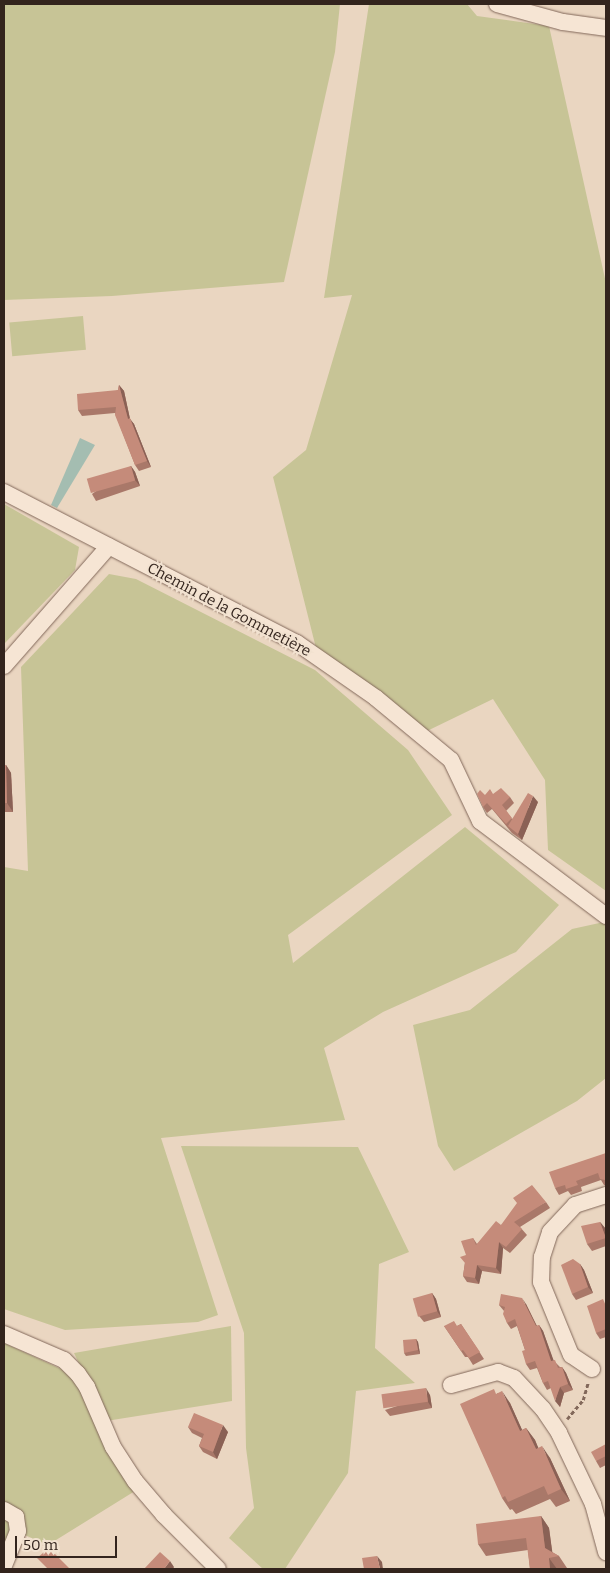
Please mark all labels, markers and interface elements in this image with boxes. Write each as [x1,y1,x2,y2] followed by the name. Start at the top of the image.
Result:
[144,559,314,661] street label: Chemin de la Gommetière
[18,1526,120,1558] scale bar
[23,1536,58,1554] text: 50 m

